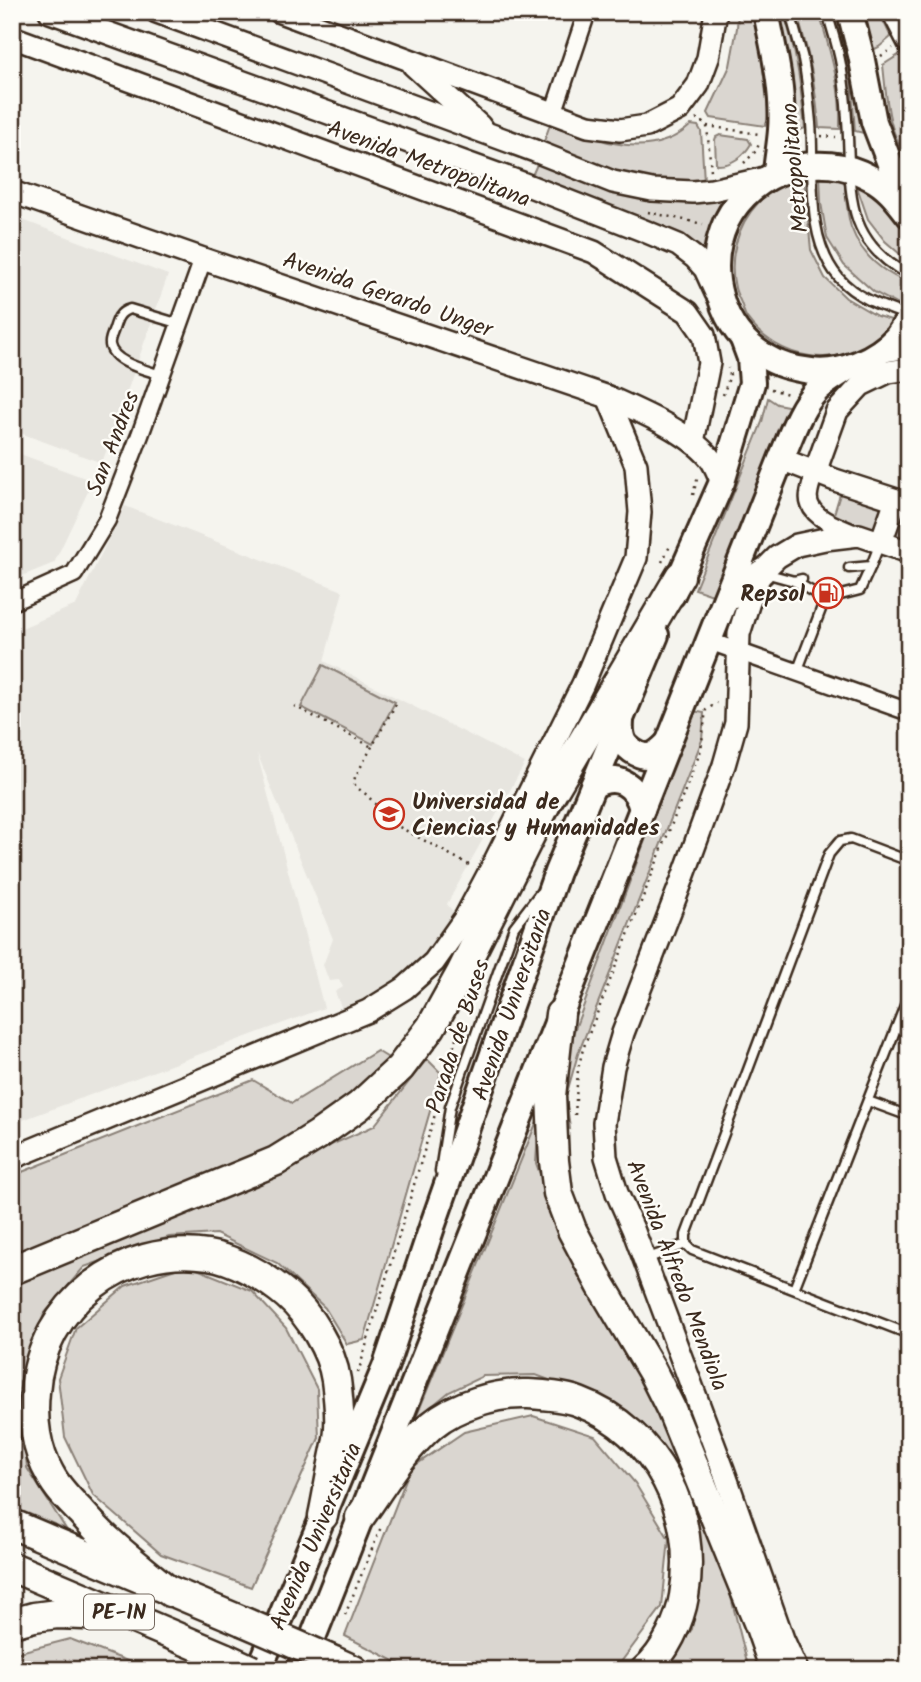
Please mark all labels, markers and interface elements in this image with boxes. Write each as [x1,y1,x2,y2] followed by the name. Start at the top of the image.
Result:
[772,101,820,234] street label: Metropolitano
[322,111,535,218] street label: Avenida Metropolitana
[278,243,498,349] street label: Avenida Gerardo Unger
[77,386,150,501] street label: San Andres
[811,576,845,610] fuel station icon: Repsol
[740,577,806,613] place label: Repsol
[412,785,660,847] place label: Universidad de Ciencias y Humanidades
[372,797,406,831] school or university icon: Universidad de Ciencias y Humanidades
[463,904,563,1106] street label: Avenida Universitaria
[417,955,501,1118] street label: Parada de Buses
[615,1155,737,1397] street label: Avenida Alfredo Mendiola
[261,1437,373,1636] street label: Avenida Universitaria
[84,1594,154,1630] road number: PE-1N

